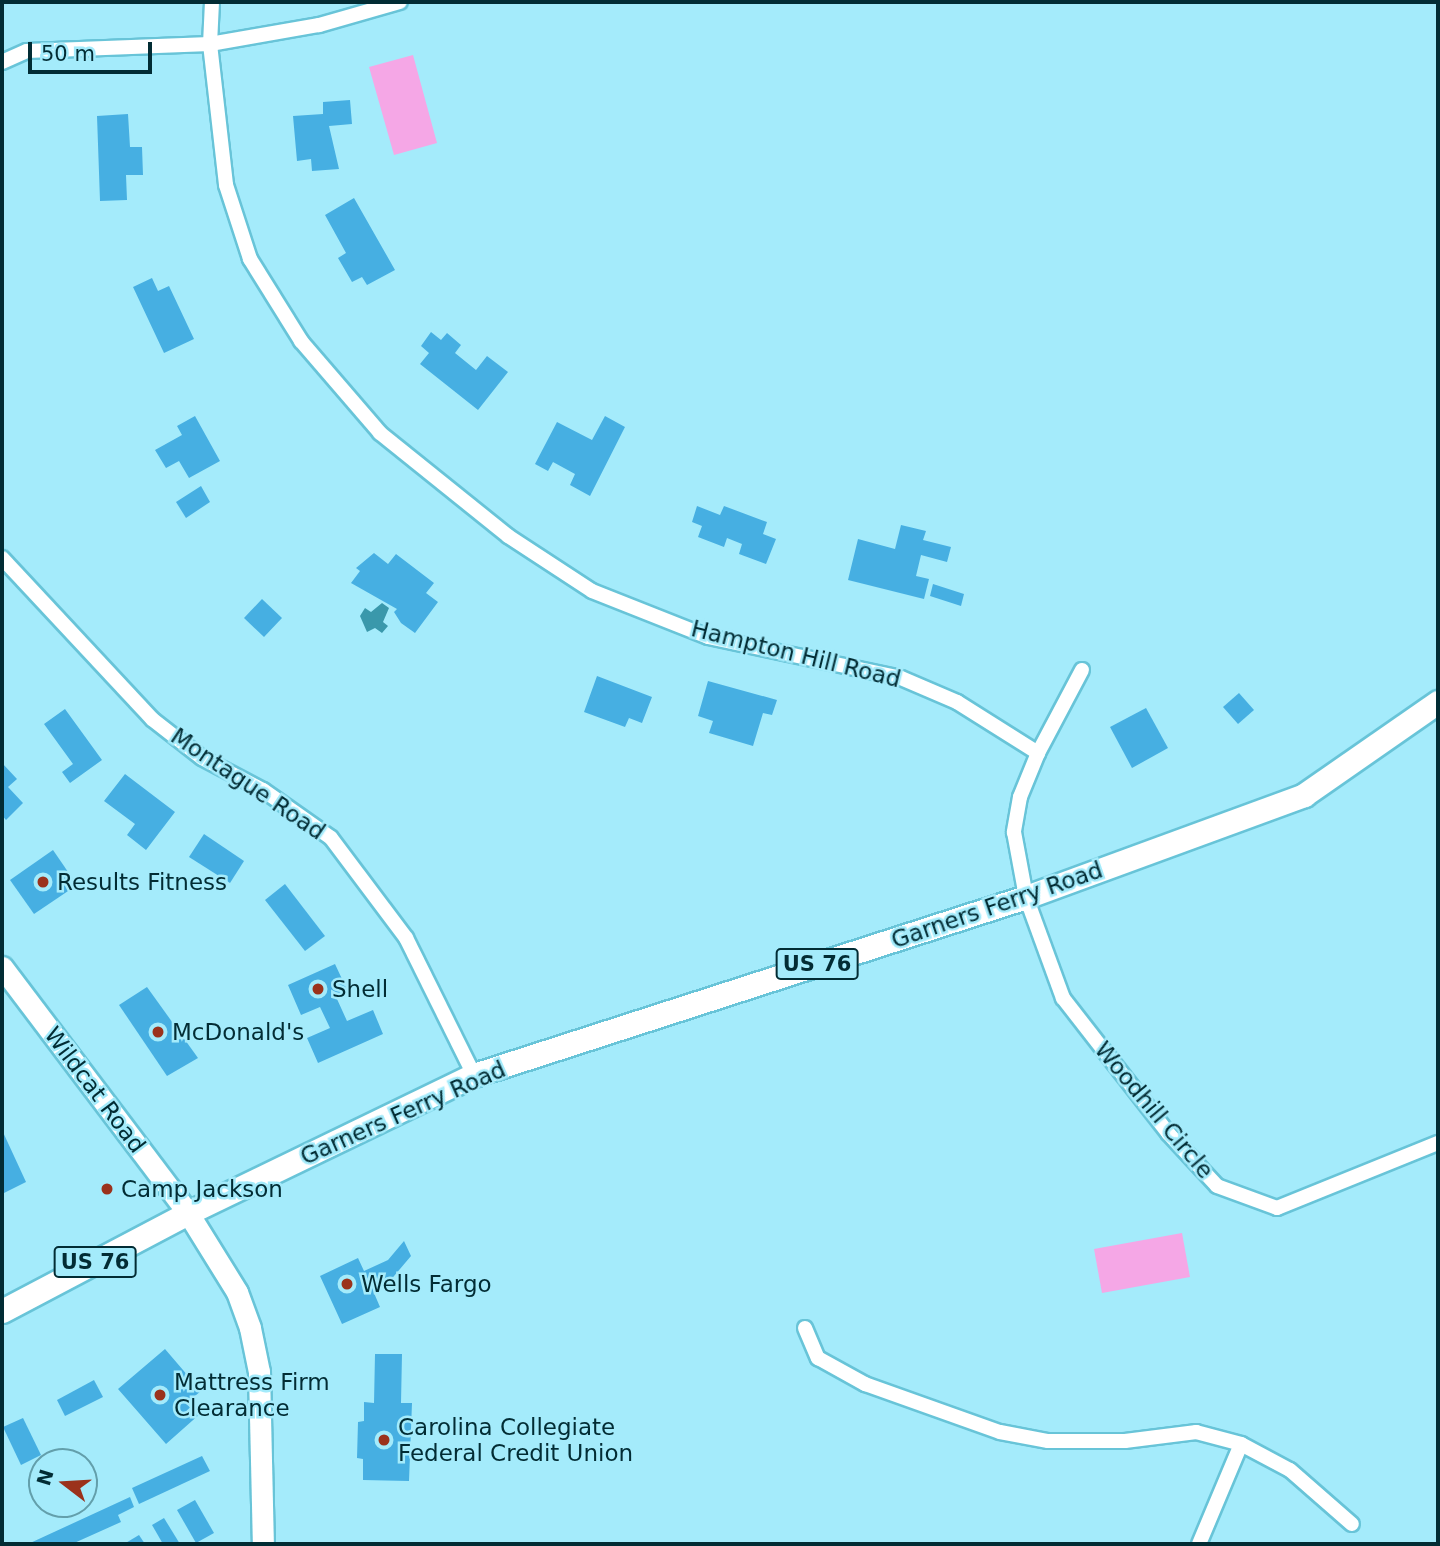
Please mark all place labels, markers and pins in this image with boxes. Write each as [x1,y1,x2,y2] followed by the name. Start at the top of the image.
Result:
[57,868,227,896] place label: Results Fitness
[35,874,51,890] marker: Results Fitness
[332,975,388,1003] place label: Shell
[310,981,326,997] marker: Shell
[172,1018,304,1046] place label: McDonald's
[150,1024,166,1040] marker: McDonald's
[121,1175,283,1203] place label: Camp Jackson
[99,1181,115,1197] marker: Camp Jackson
[361,1270,492,1298] place label: Wells Fargo
[339,1276,355,1292] marker: Wells Fargo
[174,1368,330,1422] place label: Mattress Firm Clearance
[152,1387,168,1403] marker: Mattress Firm Clearance
[398,1413,633,1467] place label: Carolina Collegiate Federal Credit Union
[376,1432,392,1448] marker: Carolina Collegiate Federal Credit Union

